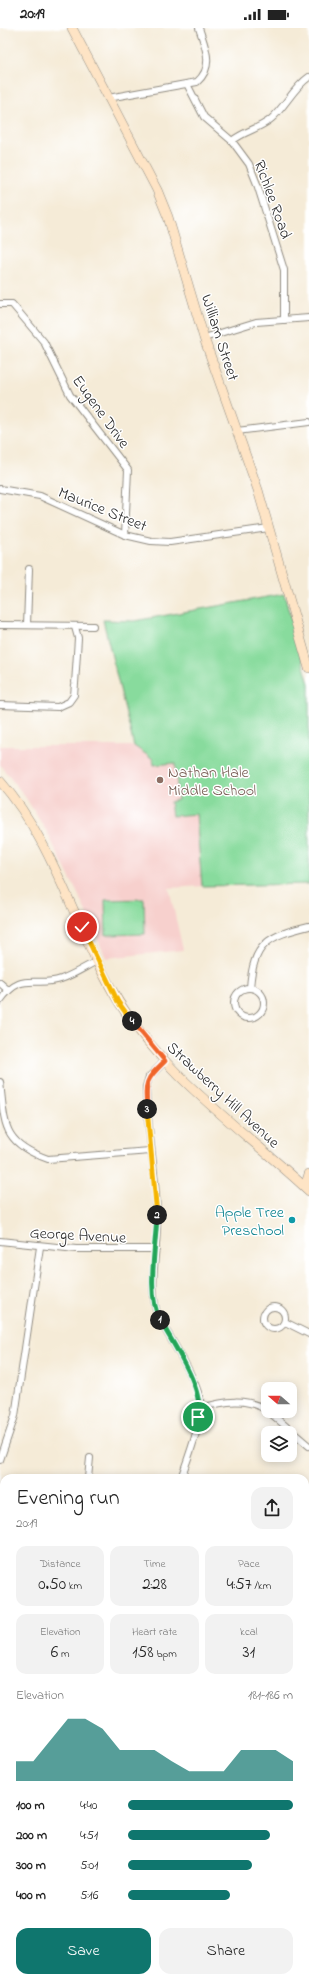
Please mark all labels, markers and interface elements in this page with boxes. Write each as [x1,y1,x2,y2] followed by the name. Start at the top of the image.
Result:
[20,3,45,25] text: 20:19
[247,157,297,242] street label: Richlee Road
[194,291,245,385] street label: William Street
[66,370,136,455] street label: Eugene Drive
[54,481,151,539] street label: Maurice Street
[168,761,257,803] place label: Nathan Hale Middle School
[155,775,165,785] marker: Nathan Hale Middle School
[65,910,99,944] pin
[71,916,93,938] icon: check
[122,1011,142,1031] pin: 4
[130,1013,134,1029] text: 4
[161,1036,285,1155] street label: Strawberry Hill Avenue
[137,1099,157,1119] pin: 3
[145,1101,149,1117] text: 3
[215,1201,285,1243] place label: Apple Tree Preschool
[147,1205,167,1225] pin: 2
[154,1207,160,1223] text: 2
[287,1215,297,1225] marker: Apple Tree Preschool
[29,1221,128,1251] street label: George Avenue
[150,1310,170,1330] pin: 1
[158,1312,162,1328] text: 1
[261,1382,297,1418] north arrow
[261,1382,297,1462] map controls
[181,1400,215,1434] pin
[187,1406,209,1428] icon: arrive
[261,1426,297,1462] button: layers
[16,1483,120,1515] text: Evening run
[251,1487,293,1529] button: share
[16,1514,37,1533] text: 20:19
[40,1556,80,1572] text: Distance
[144,1556,165,1572] text: Time
[238,1556,260,1572] text: Pace
[38,1572,66,1597] text: 0.50
[142,1572,167,1597] text: 2:28
[226,1572,252,1597] text: 4:57
[66,1578,82,1594] text: km
[252,1578,271,1594] text: /km
[40,1624,80,1640] text: Elevation
[132,1624,177,1640] text: Heart rate
[240,1624,258,1640] text: kcal
[51,1640,58,1665] text: 6
[132,1640,154,1665] text: 158
[243,1640,255,1665] text: 31
[58,1646,70,1662] text: m
[154,1646,177,1662] text: bpm
[16,1686,64,1705] text: Elevation
[248,1686,293,1705] text: 181–186 m
[16,1796,45,1815] text: 100 m
[80,1796,97,1815] text: 4:40
[16,1826,47,1845] text: 200 m
[80,1826,98,1845] text: 4:51
[16,1856,46,1875] text: 300 m
[80,1856,98,1875] text: 5:01
[16,1886,46,1905] text: 400 m
[80,1886,98,1905] text: 5:16
[16,1928,151,1974] button: Save
[159,1928,293,1974] button: Share

